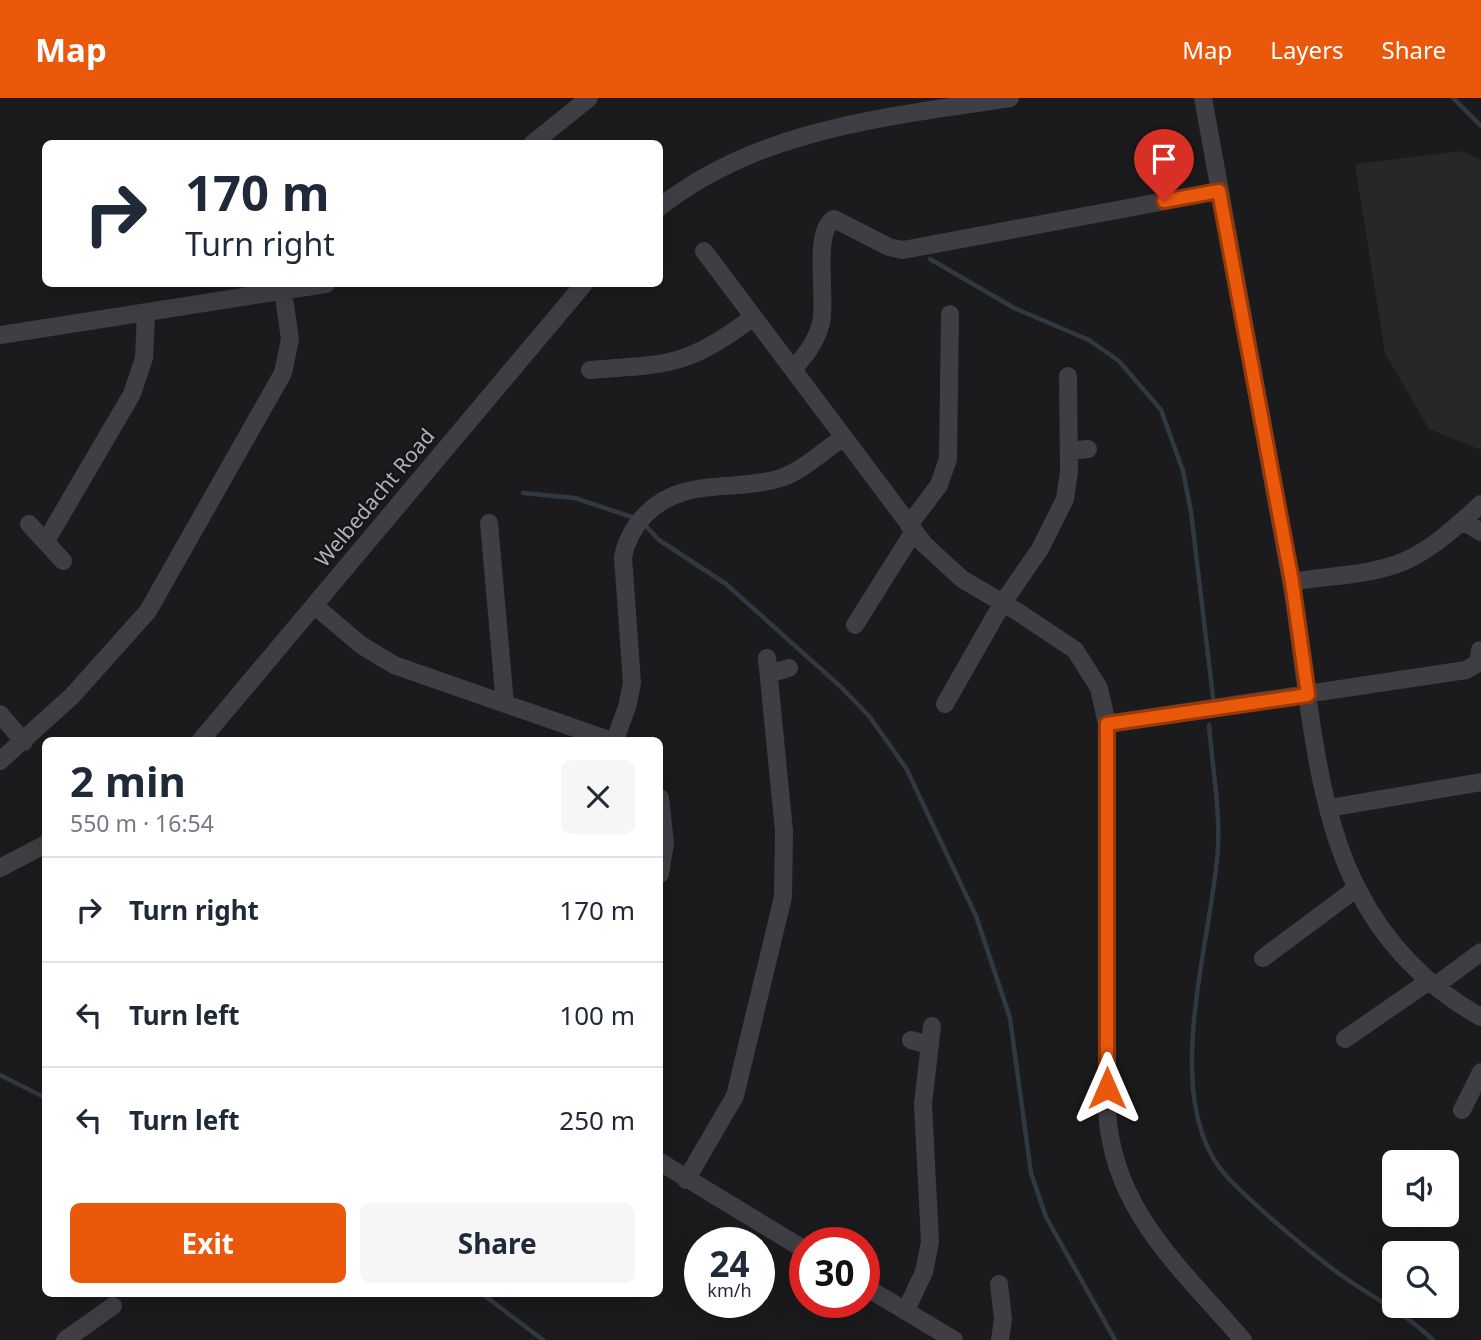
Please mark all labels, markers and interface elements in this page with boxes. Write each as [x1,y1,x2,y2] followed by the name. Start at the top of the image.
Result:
[35,27,107,72] text: Map
[1182,33,1232,66] text: Map
[1270,33,1344,66] text: Layers
[1382,33,1446,66] text: Share
[1134,129,1194,201] pin
[1145,140,1183,178] icon: arrive
[185,159,330,225] text: 170 m
[70,168,161,259] icon: right
[185,222,335,265] text: Turn right
[308,422,440,572] street label: Welbedacht Road
[70,752,186,809] text: 2 min
[561,760,635,834] button: close
[70,807,214,839] text: 550 m · 16:54
[70,891,108,929] icon: right
[129,892,259,928] text: Turn right
[559,892,635,928] text: 170 m
[70,996,108,1034] icon: left
[129,997,240,1033] text: Turn left
[559,997,635,1033] text: 100 m
[1070,1051,1144,1125] position arrow
[70,1101,108,1139] icon: left
[129,1102,240,1138] text: Turn left
[559,1102,635,1138] text: 250 m
[1382,1150,1459,1318] map controls
[1382,1150,1459,1227] button: sound
[70,1203,346,1283] button: Exit
[360,1203,635,1283] button: Share
[789,1227,880,1318] speed limit sign: 30
[709,1240,750,1287] text: 24
[1382,1241,1459,1318] button: search
[707,1278,752,1302] text: km/h

